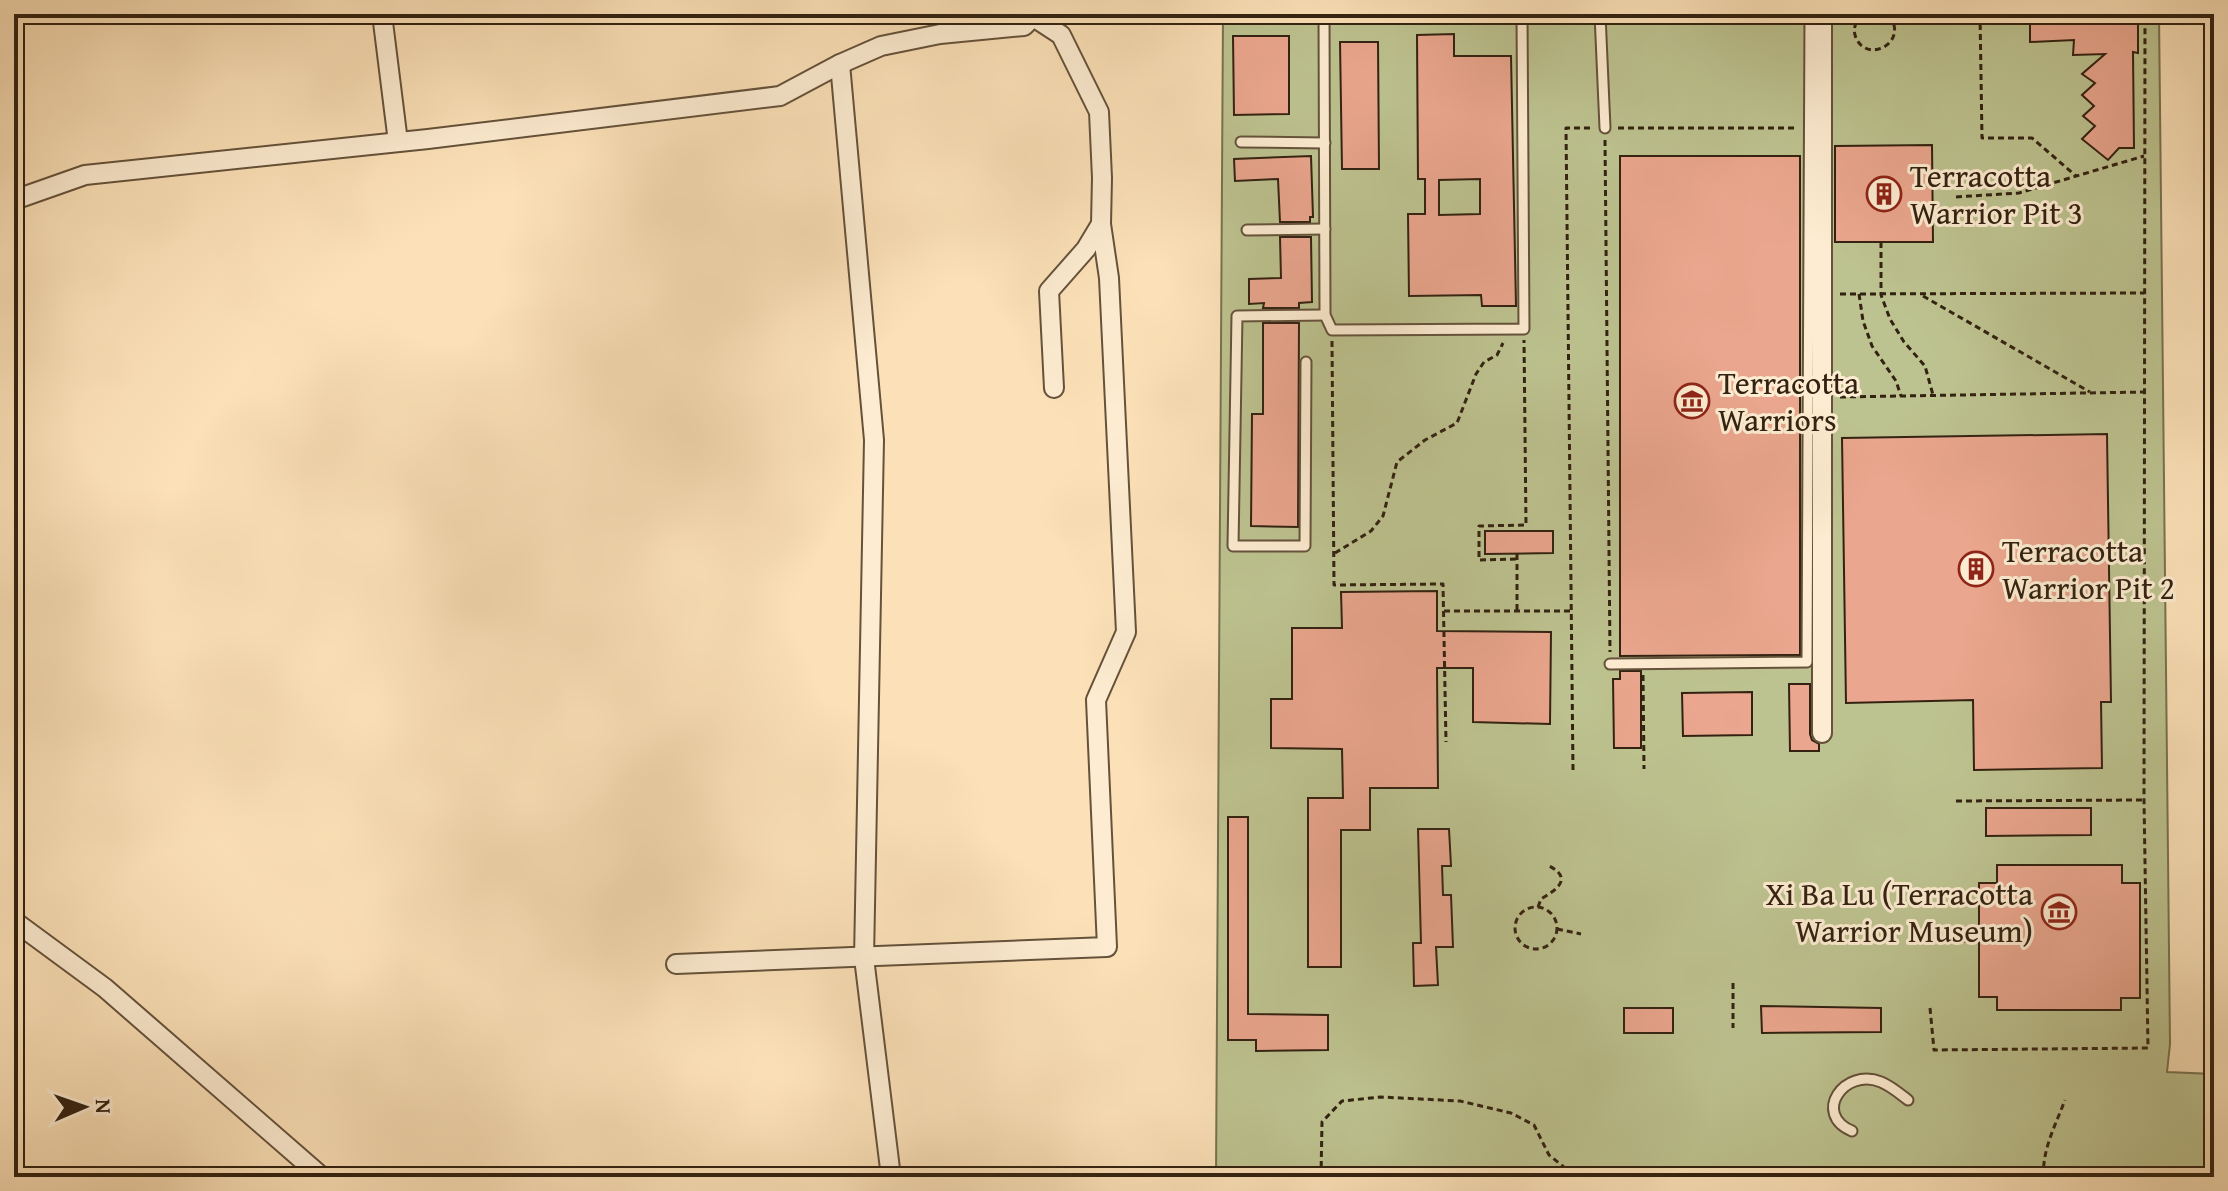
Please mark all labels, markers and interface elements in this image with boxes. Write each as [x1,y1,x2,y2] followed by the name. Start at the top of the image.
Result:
[1910,152,2083,236] place label: Terracotta Warrior Pit 3
[1865,175,1903,213] building icon: Terracotta Warrior Pit 3
[1718,359,1859,443] place label: Terracotta Warriors
[1673,382,1711,420] museum icon: Terracotta Warriors
[2002,527,2175,611] place label: Terracotta Warrior Pit 2
[1957,550,1995,588] building icon: Terracotta Warrior Pit 2
[1765,870,2033,954] place label: Xi Ba Lu (Terracotta Warrior Museum)
[2040,893,2078,931] museum icon: Xi Ba Lu (Terracotta Warrior Museum)
[44,1067,124,1147] north arrow
[88,1098,120,1114] text: N

